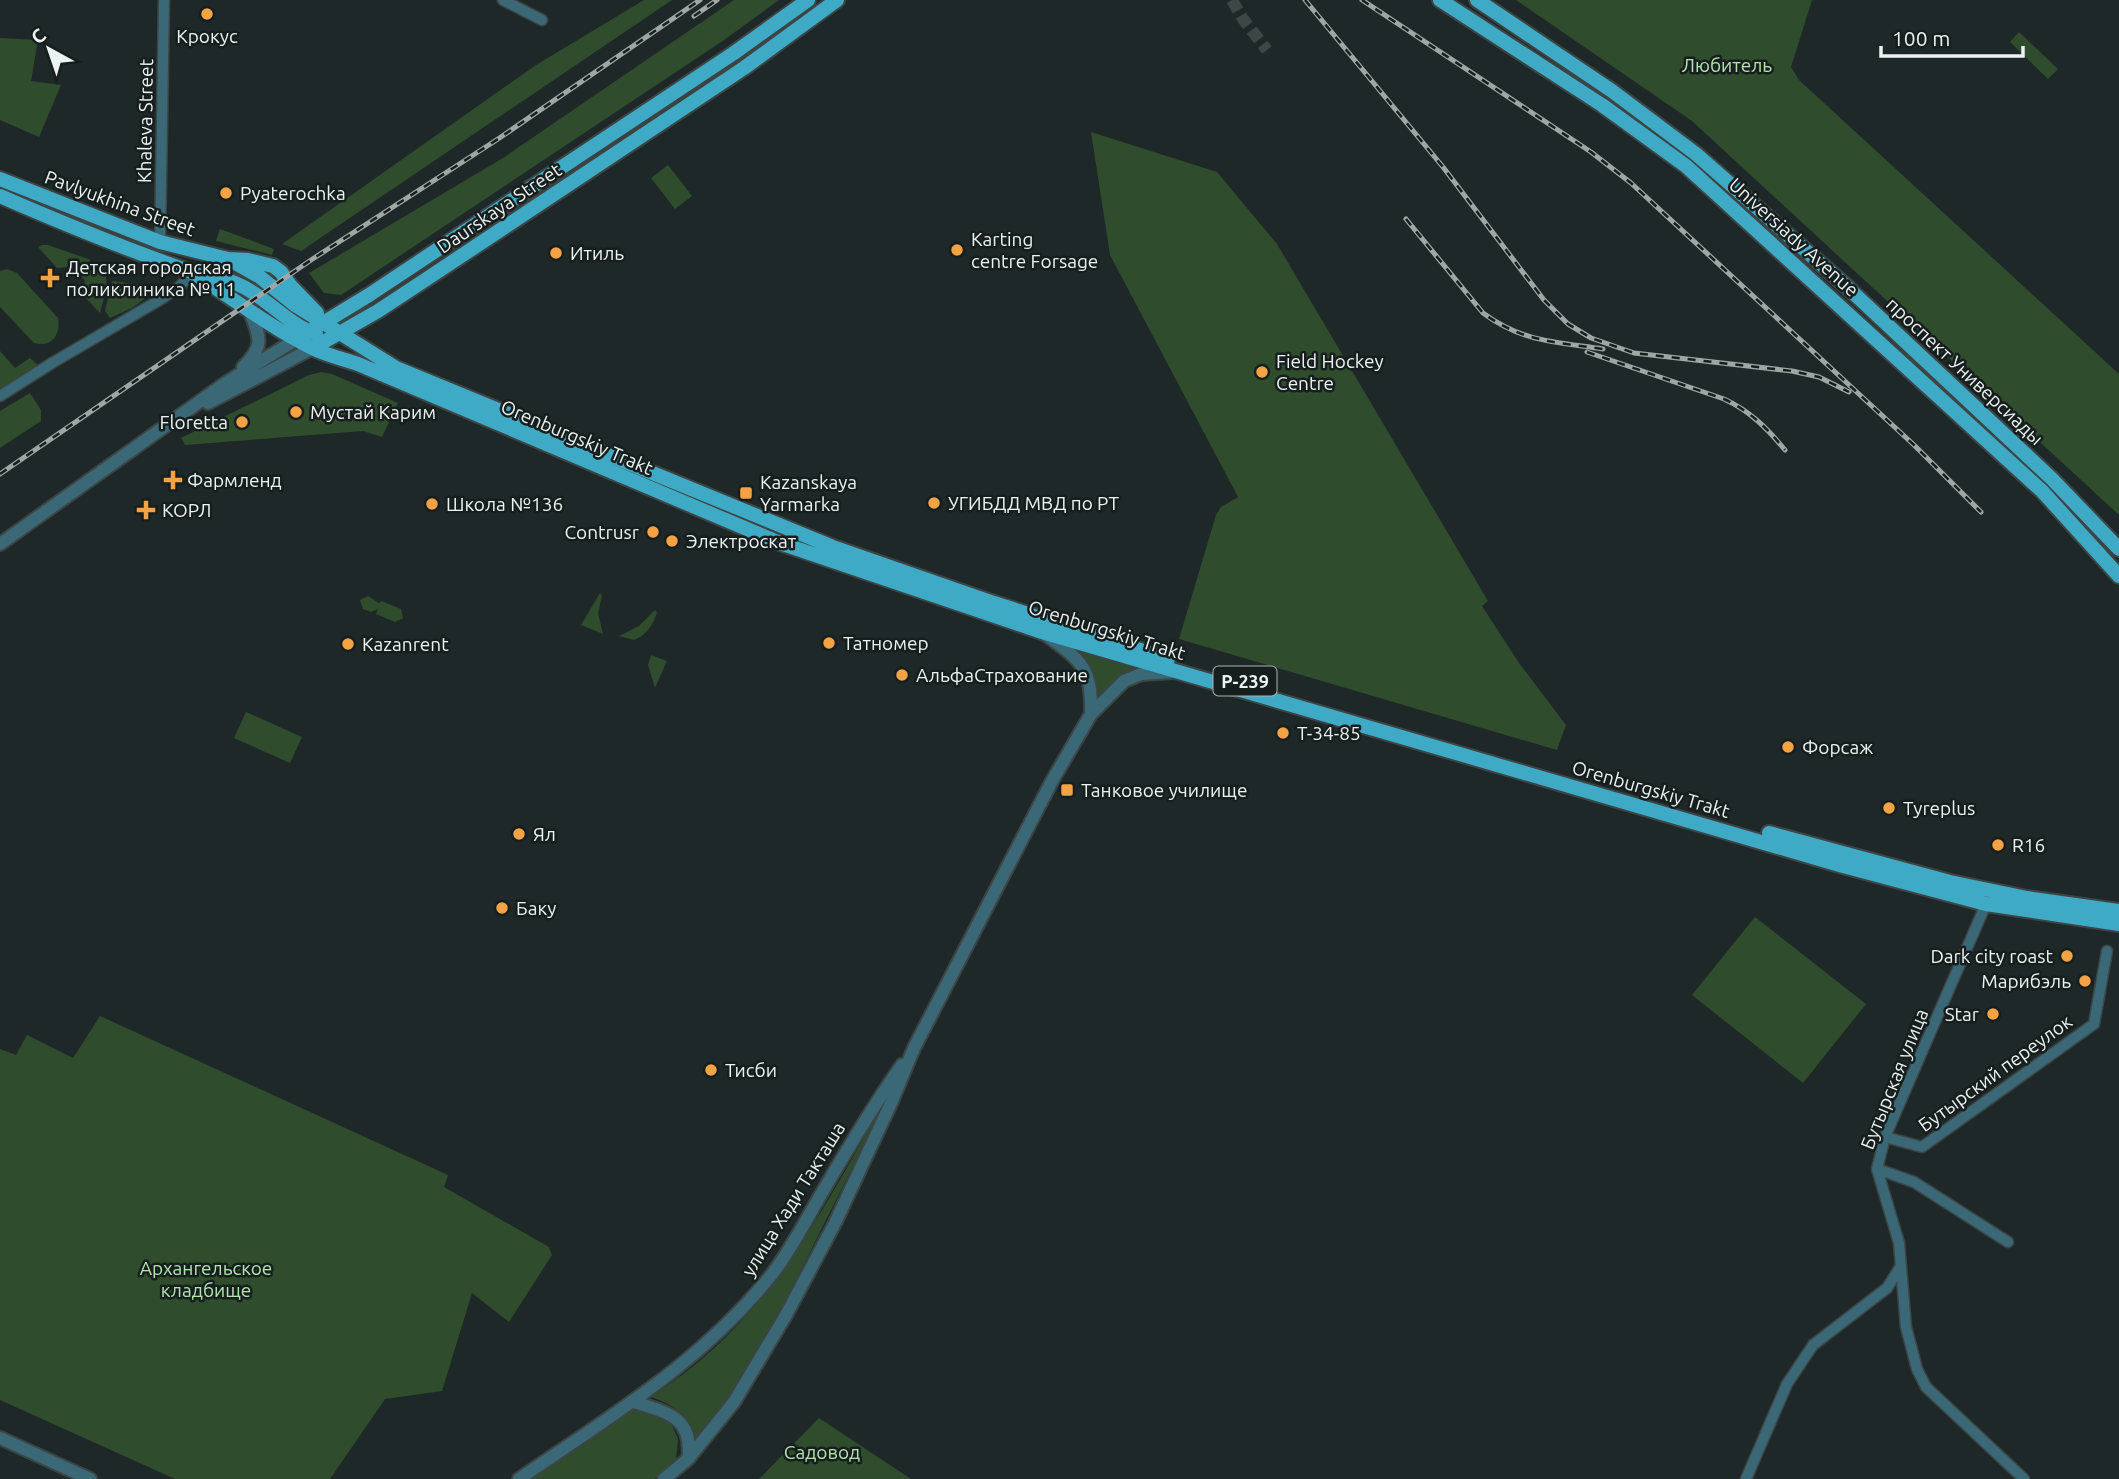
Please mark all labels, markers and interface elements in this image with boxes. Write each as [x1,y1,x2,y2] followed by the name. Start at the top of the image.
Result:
[199,6,215,22] marker: Крокус
[14,14,84,84] north arrow
[1881,14,2023,58] scale bar
[26,24,50,48] text: С
[176,25,238,47] place label: Крокус
[1892,26,1950,50] text: 100 m
[1682,54,1772,76] park label: Любитель
[133,58,157,183] street label: Khaleva Street
[433,158,566,258] street label: Daurskaya Street
[42,166,199,241] street label: Pavlyukhina Street
[1725,173,1863,301] street label: Universiady Avenue
[240,182,346,204] place label: Pyaterochka
[218,185,234,201] marker: Pyaterochka
[971,228,1098,272] place label: Karting centre Forsage
[570,242,624,264] place label: Итиль
[949,242,965,258] marker: Karting centre Forsage
[548,245,564,261] marker: Итиль
[66,256,236,300] place label: Детская городская поликлиника № 11
[40,268,60,288] marker: Детская городская поликлиника № 11
[1882,293,2048,449] street label: проспект Универсиады
[1276,350,1384,394] place label: Field Hockey Centre
[1254,364,1270,380] marker: Field Hockey Centre
[498,395,657,479] street label: Orenburgskiy Trakt
[310,401,436,423] place label: Мустай Карим
[288,404,304,420] marker: Мустай Карим
[160,411,228,433] place label: Floretta
[234,414,250,430] marker: Floretta
[187,469,282,491] place label: Фармленд
[760,471,857,515] place label: Kazanskaya Yarmarka
[165,472,181,488] marker: Фармленд
[738,485,754,501] marker: Kazanskaya Yarmarka
[948,492,1119,514] place label: УГИБДД МВД по РТ
[446,493,563,515] place label: Школа №136
[926,495,942,511] marker: УГИБДД МВД по РТ
[424,496,440,512] marker: Школа №136
[162,499,211,521] place label: КОРЛ
[136,500,156,520] marker: КОРЛ
[564,521,639,543] place label: Contrusr
[645,524,661,540] marker: Contrusr
[686,530,797,552] place label: Электроскат
[664,533,680,549] marker: Электроскат
[1026,596,1189,665] street label: Orenburgskiy Trakt
[843,632,929,654] place label: Татномер
[362,633,449,655] place label: Kazanrent
[821,635,837,651] marker: Татномер
[340,636,356,652] marker: Kazanrent
[916,664,1088,686] place label: АльфаСтрахование
[1214,666,1276,696] road number: Р-239
[894,667,910,683] marker: АльфаСтрахование
[1297,722,1361,744] place label: T-34-85
[1275,725,1291,741] marker: T-34-85
[1802,736,1873,758] place label: Форсаж
[1780,739,1796,755] marker: Форсаж
[1570,756,1733,822] street label: Orenburgskiy Trakt
[1081,779,1247,801] place label: Танковое училище
[1059,782,1075,798] marker: Танковое училище
[1903,797,1975,819] place label: Tyreplus
[1881,800,1897,816] marker: Tyreplus
[533,823,556,845] place label: Ял
[511,826,527,842] marker: Ял
[2012,834,2045,856] place label: R16
[1990,837,2006,853] marker: R16
[516,897,556,919] place label: Баку
[494,900,510,916] marker: Баку
[1930,945,2054,967] place label: Dark city roast
[2059,948,2075,964] marker: Dark city roast
[1981,970,2071,992] place label: Марибэль
[2077,973,2093,989] marker: Марибэль
[1945,1003,1979,1025] place label: Star
[1856,1005,1932,1153] street label: Бутырская улица
[1985,1006,2001,1022] marker: Star
[1914,1010,2076,1136] street label: Бутырский переулок
[725,1059,777,1081] place label: Тисби
[703,1062,719,1078] marker: Тисби
[737,1118,849,1280] street label: улица Хади Такташа
[140,1257,272,1301] park label: Архангельское кладбище
[784,1441,860,1463] park label: Садовод

